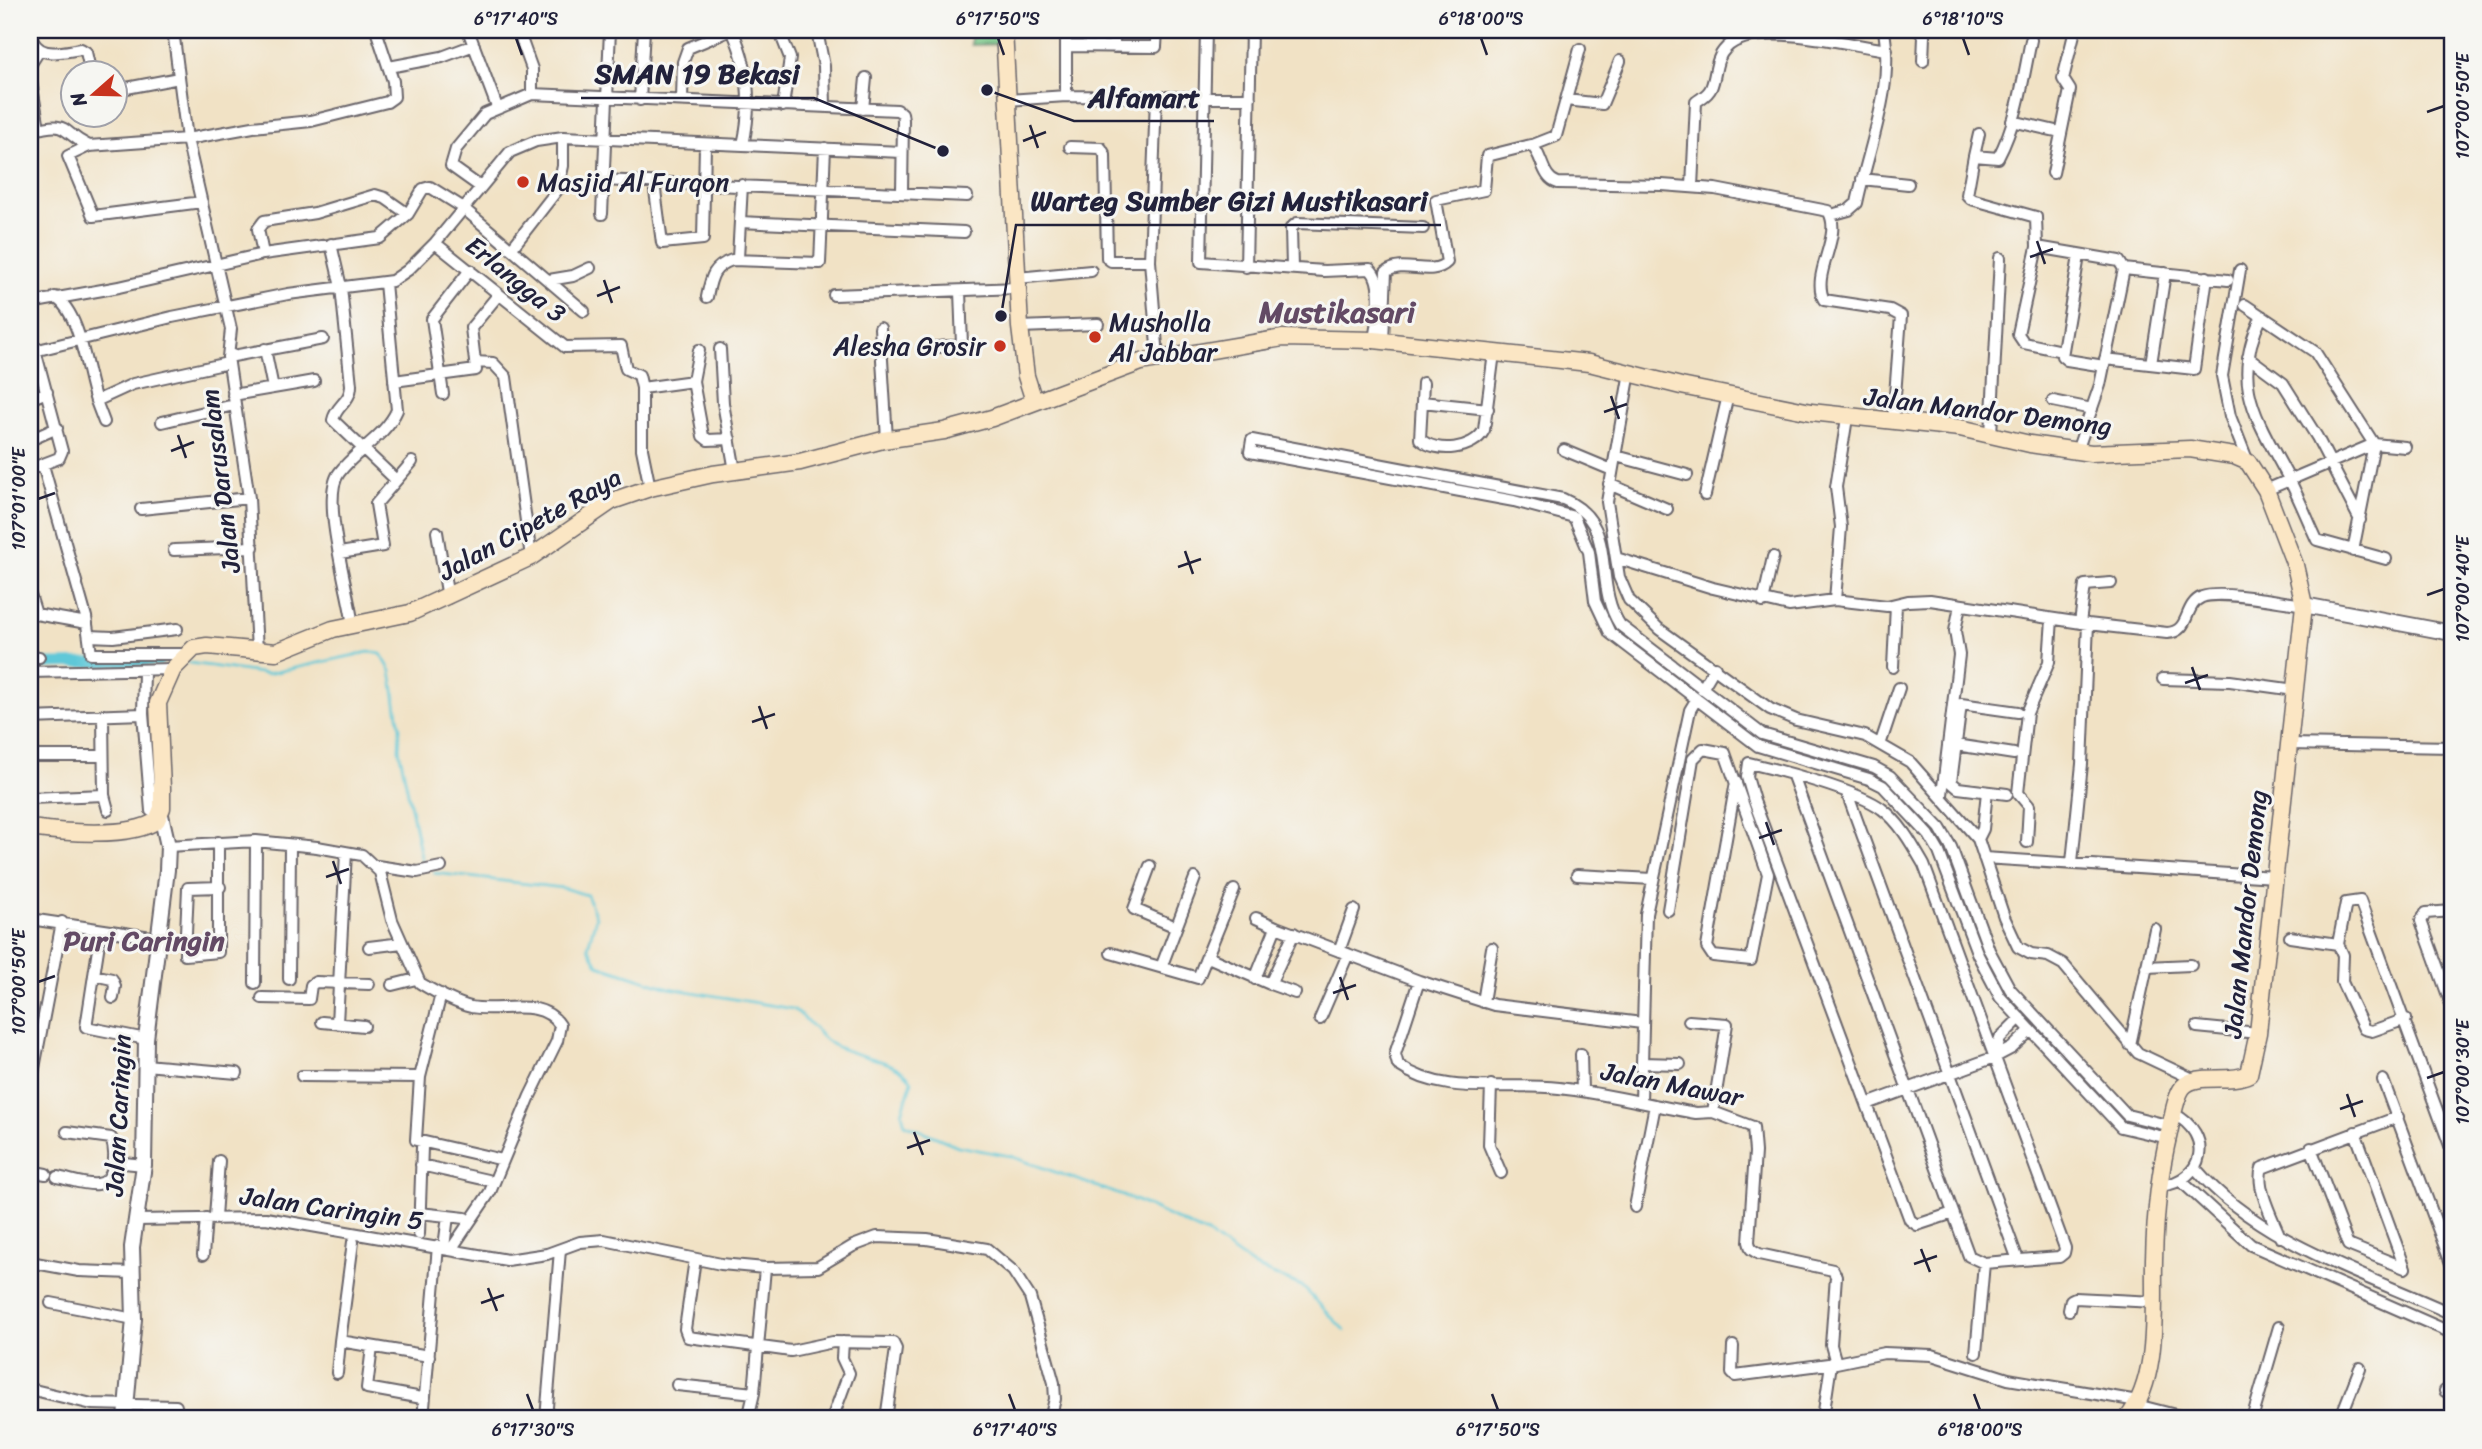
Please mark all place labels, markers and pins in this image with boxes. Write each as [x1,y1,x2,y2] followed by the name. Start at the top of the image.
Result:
[581,49,814,98] callout: SMAN 19 Bekasi
[1074,72,1214,121] callout: Alfamart
[537,159,729,205] place label: Masjid Al Furqon
[515,174,531,190] marker: Masjid Al Furqon
[1016,176,1441,225] callout: Warteg Sumber Gizi Mustikasari
[1108,299,1218,375] place label: Musholla Al Jabbar
[832,323,987,369] place label: Alesha Grosir
[1087,329,1103,345] marker: Musholla Al Jabbar
[992,338,1008,354] marker: Alesha Grosir

